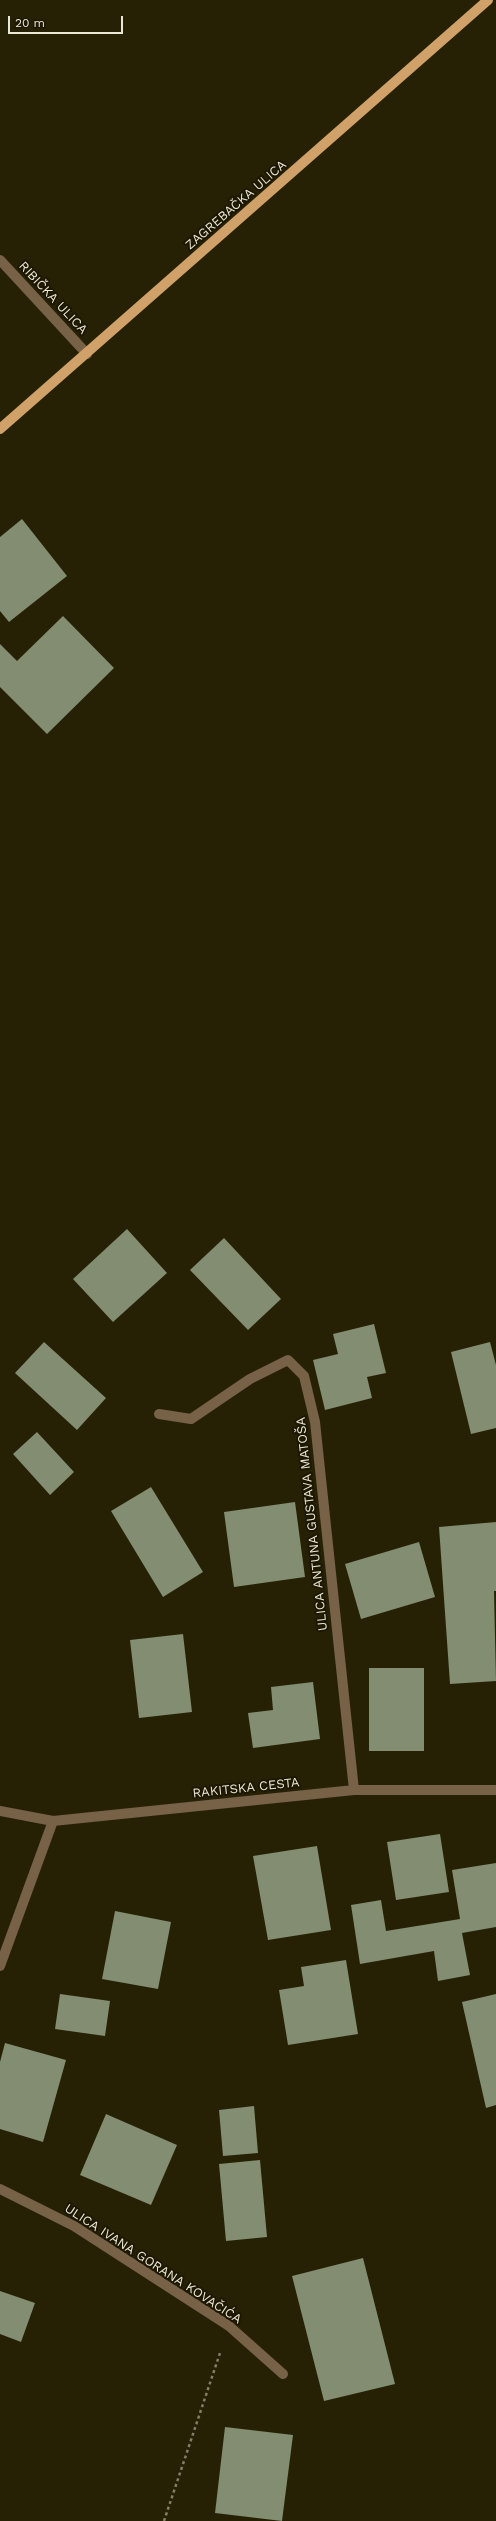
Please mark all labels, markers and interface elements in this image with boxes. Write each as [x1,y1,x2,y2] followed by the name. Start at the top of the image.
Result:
[10,8,125,34] scale bar
[15,16,45,30] text: 20 m
[182,157,290,253] street label: ZAGREBAČKA ULICA
[15,258,91,338] street label: RIBIČKA ULICA
[293,1416,331,1632] street label: ULICA ANTUNA GUSTAVA MATOŠA
[192,1775,300,1801] street label: RAKITSKA CESTA
[61,2201,245,2327] street label: ULICA IVANA GORANA KOVAČIĆA

